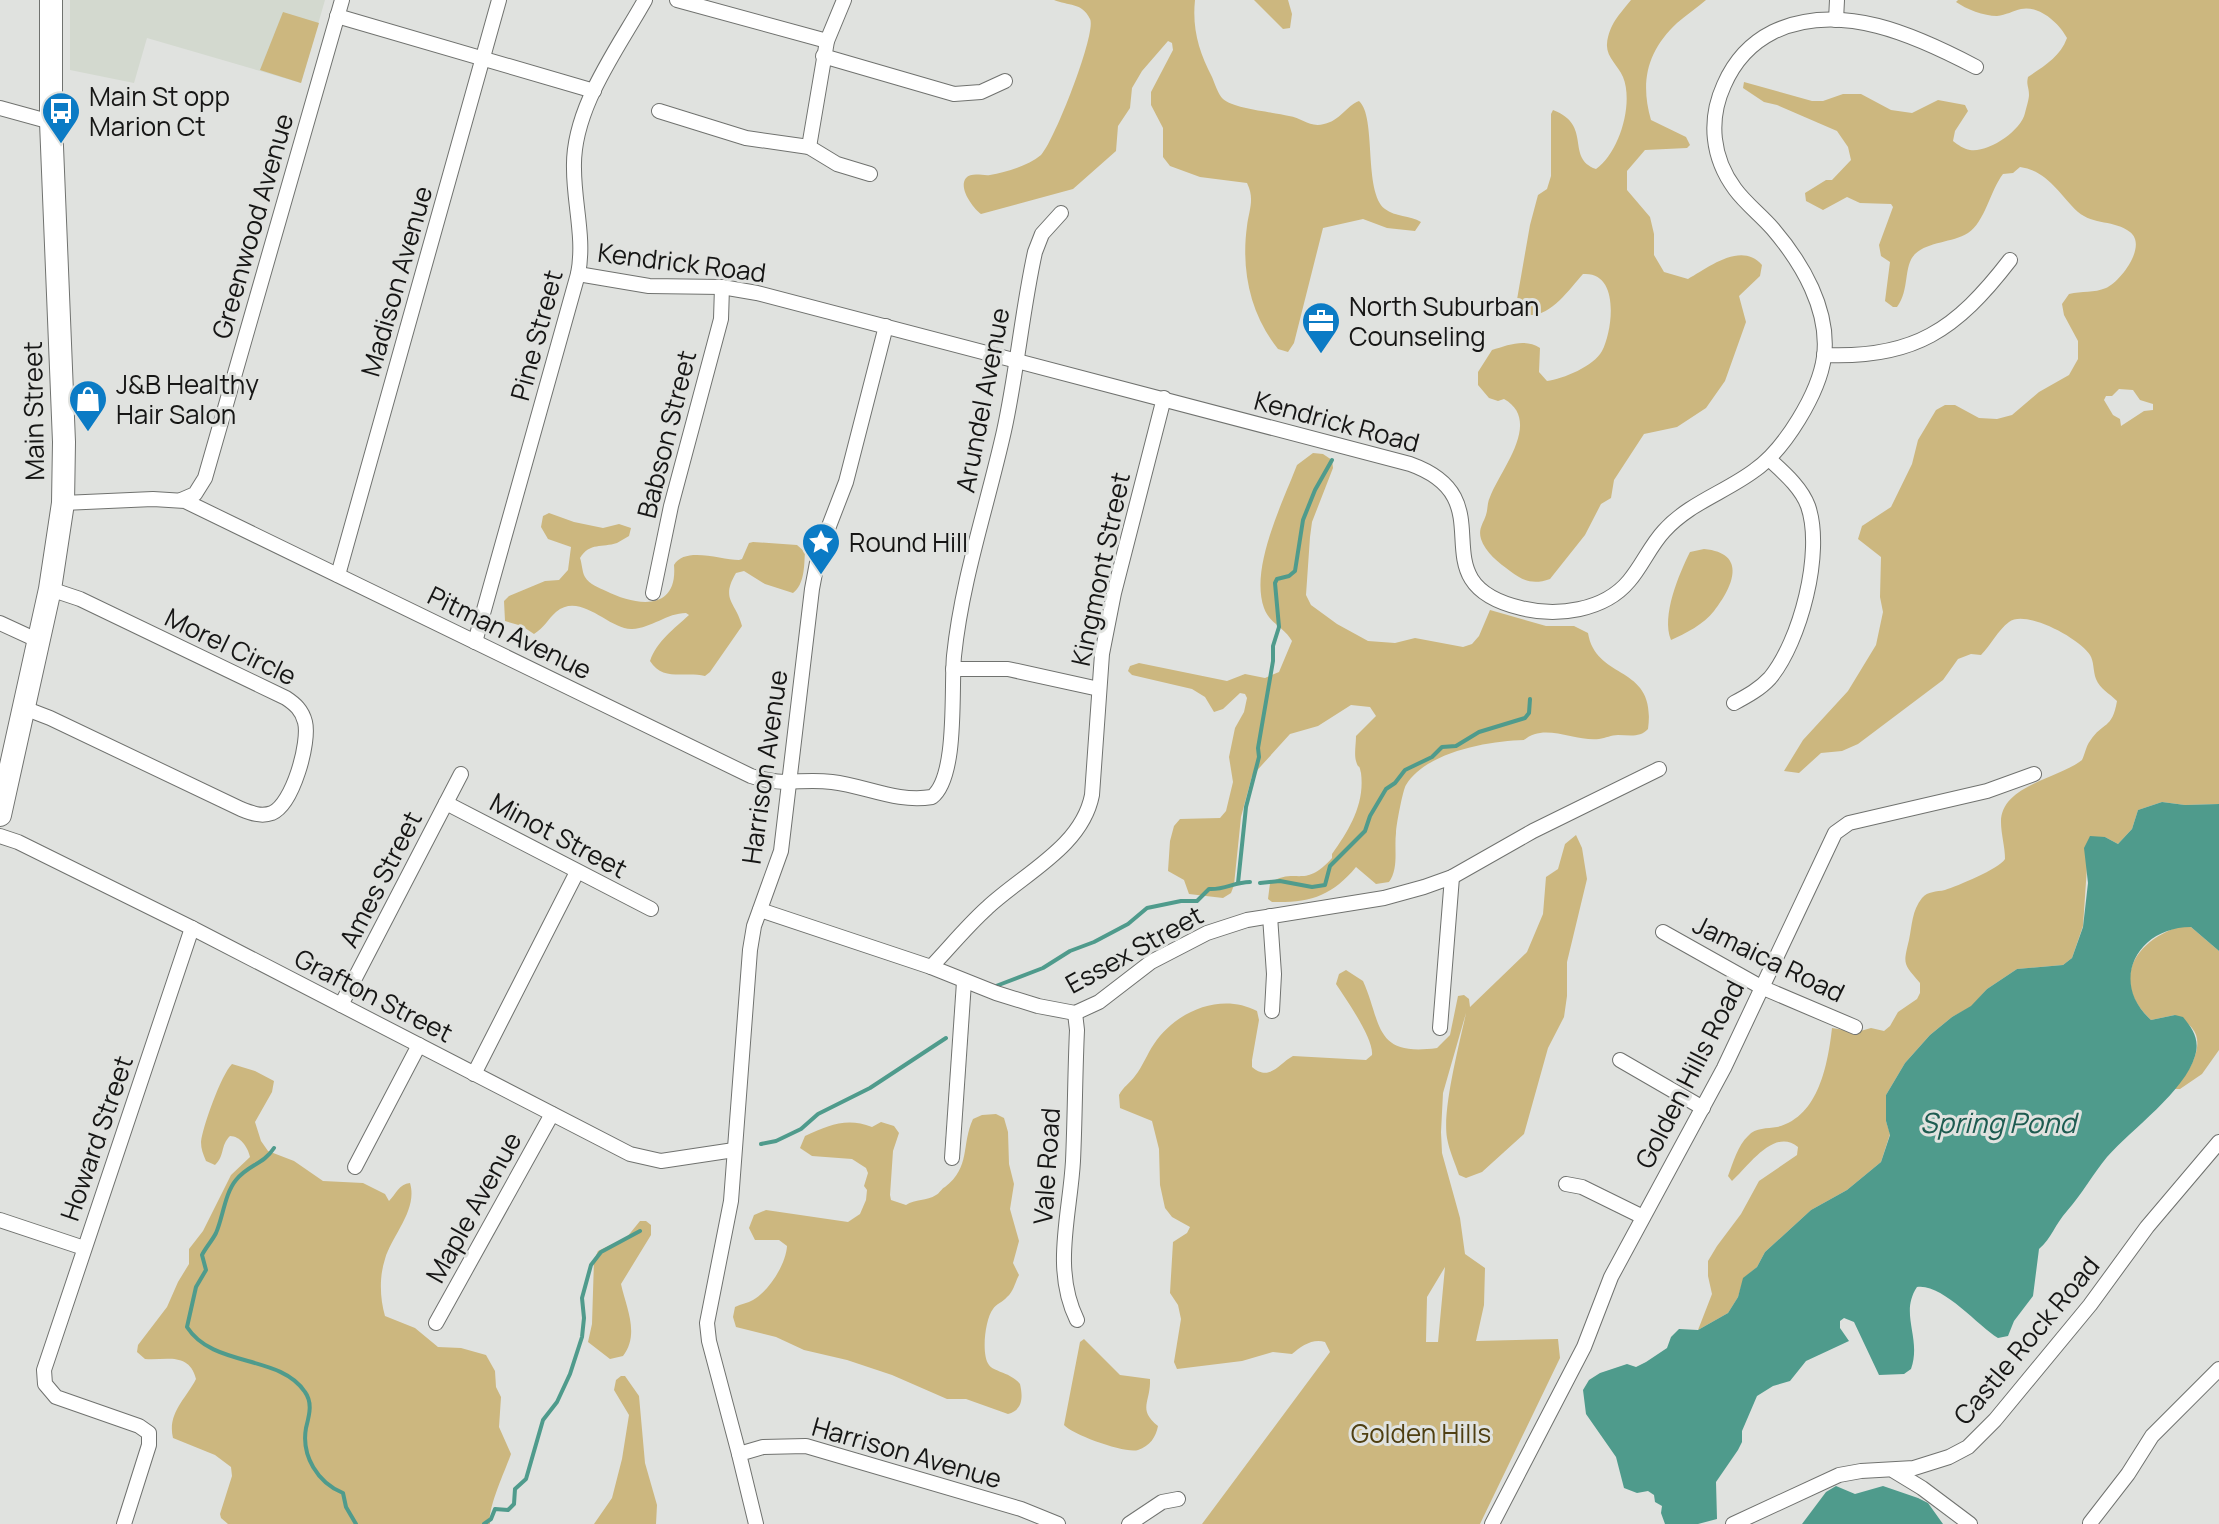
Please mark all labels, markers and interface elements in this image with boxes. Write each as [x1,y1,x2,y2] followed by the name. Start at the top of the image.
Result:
[89,78,230,144] place label: Main St opp Marion Ct
[40,90,82,145] bus stop icon: Main St opp Marion Ct
[203,109,301,343] street label: Greenwood Avenue
[352,182,440,380] street label: Madison Avenue
[596,234,768,290] street label: Kendrick Road
[501,266,571,404] street label: Pine Street
[1349,288,1540,354] place label: North Suburban Counseling
[1300,300,1342,355] office icon: North Suburban Counseling
[946,305,1018,495] street label: Arundel Avenue
[14,341,52,481] street label: Main Street
[628,346,704,522] street label: Babson Street
[116,366,259,432] place label: J&B Healthy Hair Salon
[67,378,109,433] shop icon: J&B Healthy Hair Salon
[1250,382,1424,460] street label: Kendrick Road
[1062,469,1138,669] street label: Kingmont Street
[800,521,842,576] place icon: Round Hill
[849,524,968,560] place label: Round Hill
[422,577,598,687] street label: Pitman Avenue
[159,599,303,693] street label: Morel Circle
[733,668,795,866] street label: Harrison Avenue
[484,784,634,886] street label: Minot Street
[330,805,430,953] street label: Ames Street
[1059,896,1209,1002] street label: Essex Street
[1687,906,1851,1010] street label: Jamaica Road
[289,940,459,1050] street label: Grafton Street
[1626,974,1752,1174] street label: Golden Hills Road
[51,1051,141,1225] street label: Howard Street
[1920,1103,2079,1141] water label: Spring Pond
[1024,1106,1068,1226] street label: Vale Road
[417,1125,529,1289] street label: Maple Avenue
[1945,1248,2107,1432] street label: Castle Rock Road
[808,1408,1006,1496] street label: Harrison Avenue
[1351,1415,1491,1451] park label: Golden Hills

